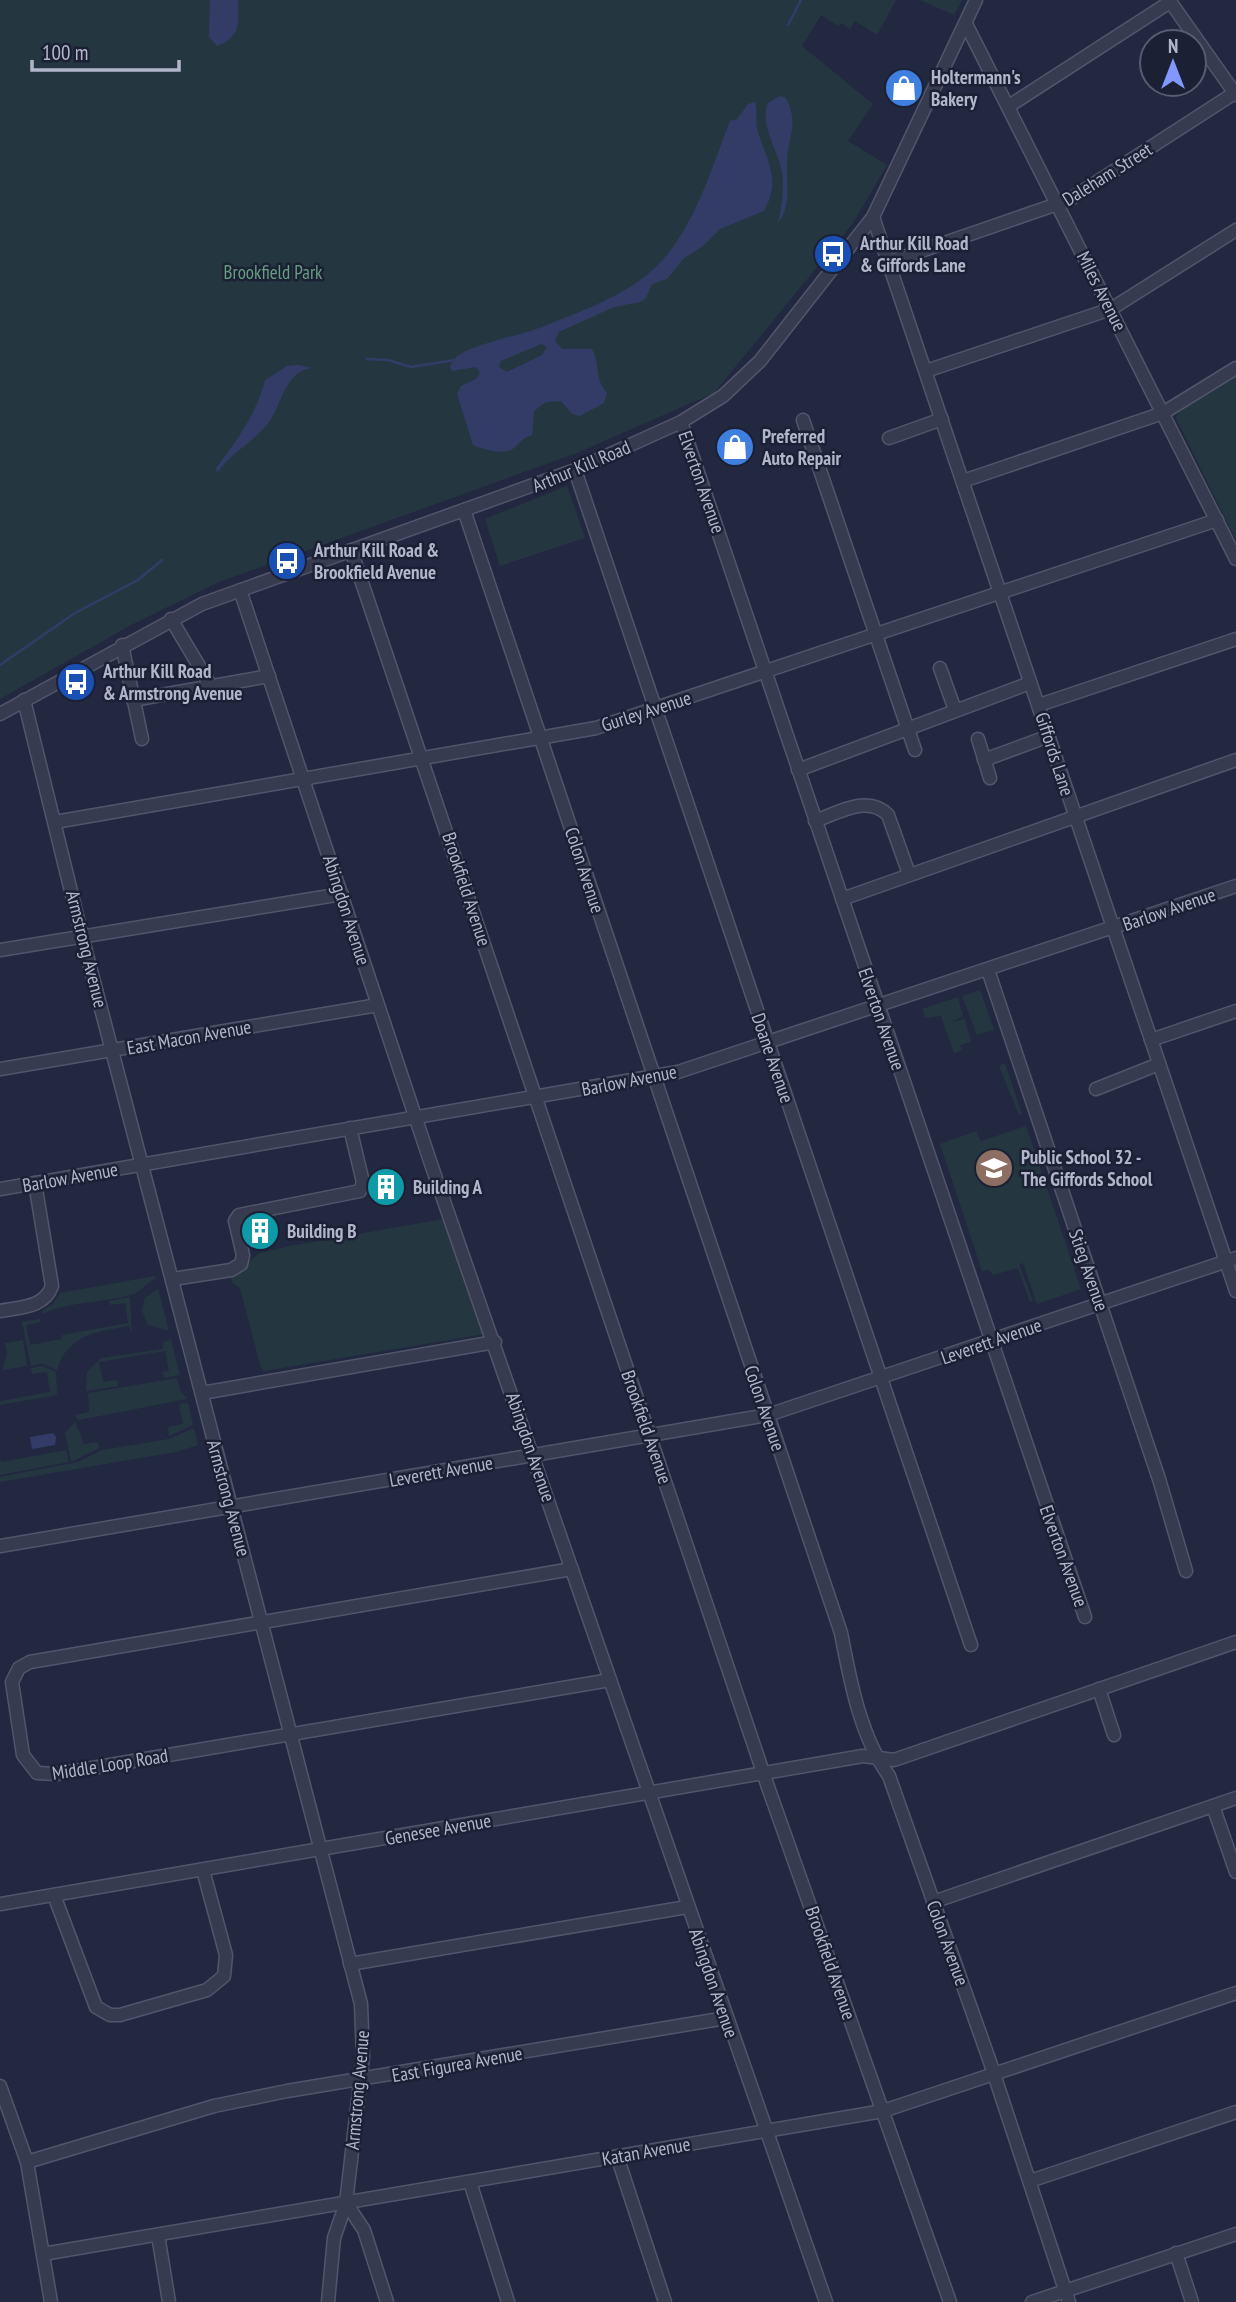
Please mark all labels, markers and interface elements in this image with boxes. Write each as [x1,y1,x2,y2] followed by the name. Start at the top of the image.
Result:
[32,28,178,72] scale bar
[1138,28,1208,98] north arrow
[1168,34,1178,58] text: N
[42,39,88,66] text: 100 m
[931,65,1021,111] place label: Holtermann's Bakery
[883,67,925,109] shop icon: Holtermann's Bakery
[1058,137,1157,211] street label: Daleham Street
[859,231,968,277] place label: Arthur Kill Road & Giffords Lane
[812,233,854,275] bus stop icon: Arthur Kill Road & Giffords Lane
[1072,247,1132,335] street label: Miles Avenue
[223,260,323,284] park label: Brookfield Park
[761,424,841,470] place label: Preferred Auto Repair
[714,426,756,468] shop icon: Preferred Auto Repair
[673,428,731,536] street label: Elverton Avenue
[528,435,634,497] street label: Arthur Kill Road
[313,538,439,584] place label: Arthur Kill Road & Brookfield Avenue
[266,540,308,582] bus stop icon: Arthur Kill Road & Brookfield Avenue
[102,659,242,705] place label: Arthur Kill Road & Armstrong Avenue
[55,661,97,703] bus stop icon: Arthur Kill Road & Armstrong Avenue
[598,685,694,737] street label: Gurley Avenue
[1030,709,1080,799] street label: Giffords Lane
[560,824,610,916] street label: Colon Avenue
[437,829,497,949] street label: Brookfield Avenue
[318,852,376,968] street label: Abingdon Avenue
[1119,882,1219,936] street label: Barlow Avenue
[61,888,113,1010] street label: Armstrong Avenue
[853,965,911,1073] street label: Elverton Avenue
[746,1010,800,1106] street label: Doane Avenue
[125,1014,253,1060] street label: East Macon Avenue
[579,1059,679,1101] street label: Barlow Avenue
[1021,1145,1153,1191] place label: Public School 32 - The Giffords School
[973,1147,1015,1189] school or university icon: Public School 32 - The Giffords School
[20,1157,120,1197] street label: Barlow Avenue
[365,1166,407,1208] building icon: Building A
[413,1175,483,1199] place label: Building A
[239,1210,281,1252] building icon: Building B
[287,1219,357,1243] place label: Building B
[1064,1226,1114,1314] street label: Stieg Avenue
[938,1313,1045,1369] street label: Leverett Avenue
[739,1362,791,1454] street label: Colon Avenue
[616,1367,678,1487] street label: Brookfield Avenue
[501,1389,561,1505] street label: Abingdon Avenue
[202,1437,256,1559] street label: Armstrong Avenue
[387,1450,495,1492] street label: Leverett Avenue
[1034,1502,1094,1610] street label: Elverton Avenue
[50,1743,170,1785] street label: Middle Loop Road
[383,1808,493,1850] street label: Genesee Avenue
[922,1897,975,1989] street label: Colon Avenue
[800,1903,862,2023] street label: Brookfield Avenue
[684,1925,744,2041] street label: Abingdon Avenue
[340,2029,374,2151] street label: Armstrong Avenue
[390,2041,524,2087] street label: East Figurea Avenue
[600,2131,692,2171] street label: Katan Avenue

